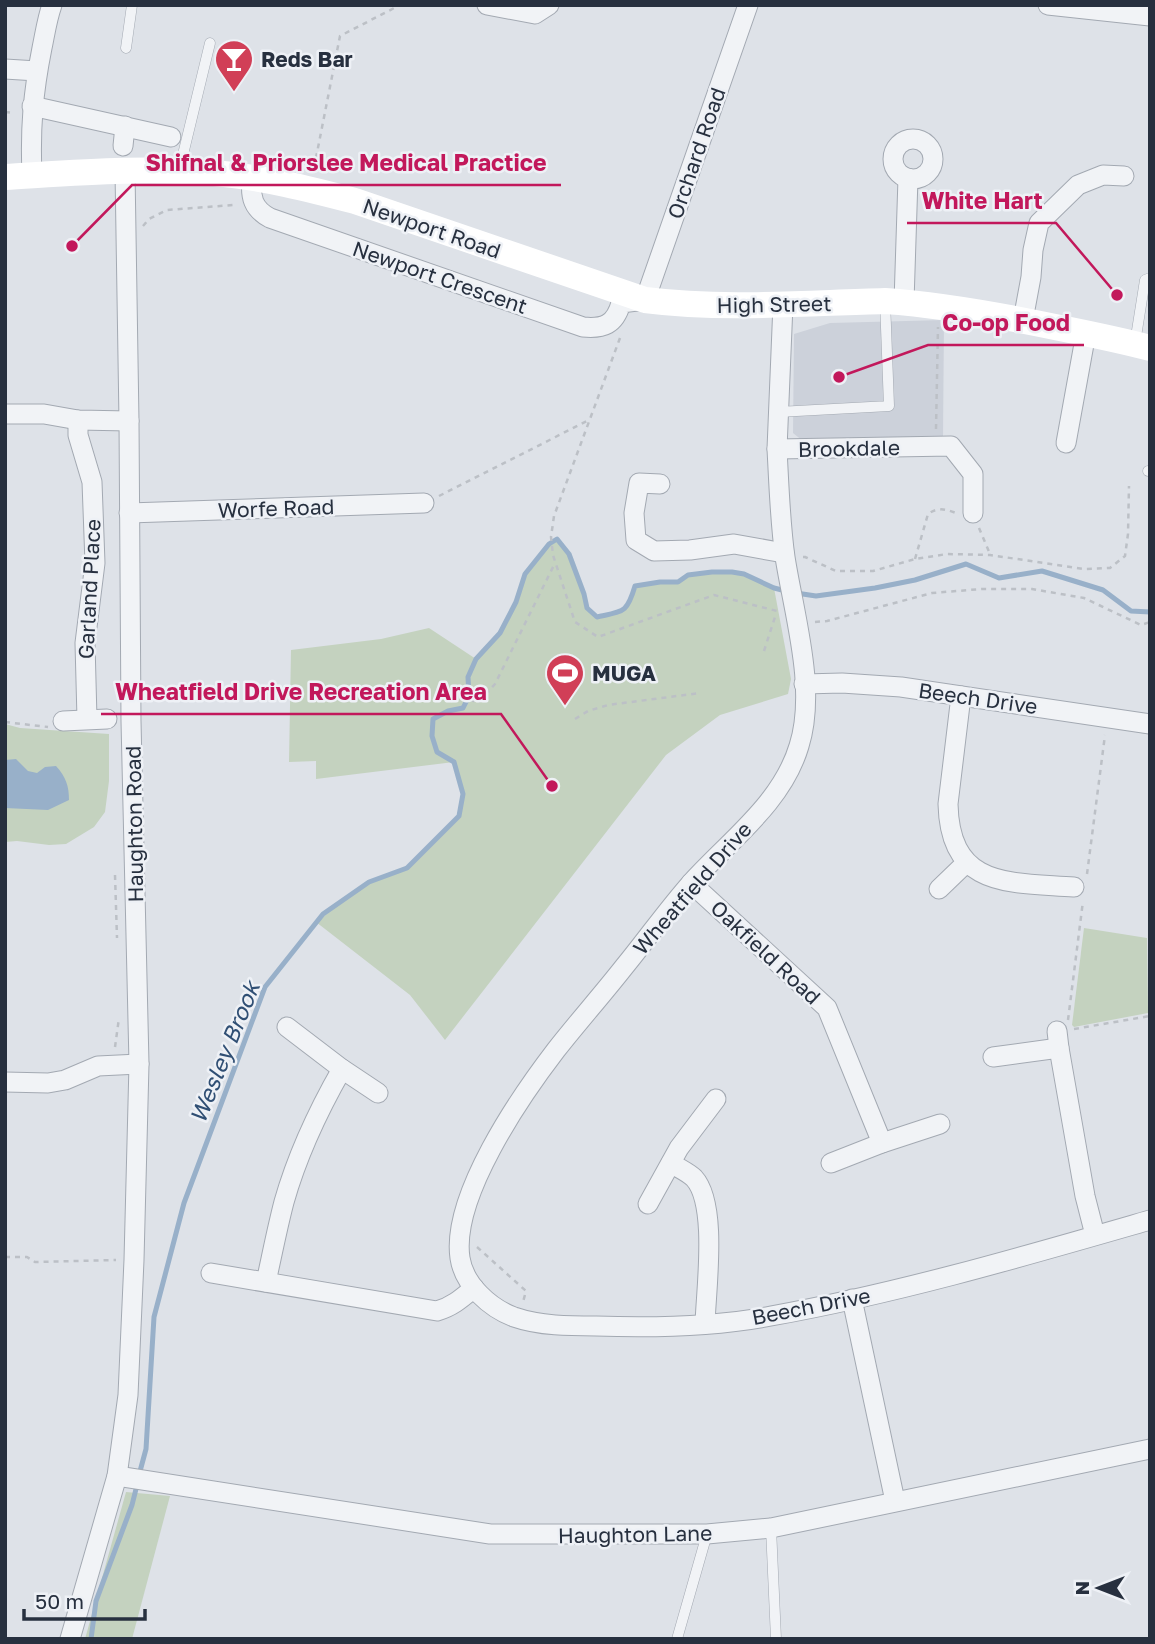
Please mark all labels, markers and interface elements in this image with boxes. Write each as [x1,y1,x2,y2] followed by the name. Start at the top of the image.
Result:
[213,38,255,93] bar icon: Reds Bar
[261,46,353,72] place label: Reds Bar
[661,84,731,222] street label: Orchard Road
[132,141,561,185] callout: Shifnal & Priorslee Medical Practice
[145,148,547,176] text: Shifnal & Priorslee Medical Practice
[907,179,1056,223] callout: White Hart
[921,186,1043,214] text: White Hart
[360,192,504,264] street label: Newport Road
[349,235,531,319] street label: Newport Crescent
[716,290,832,318] street label: High Street
[928,301,1084,345] callout: Co-op Food
[942,308,1070,336] text: Co-op Food
[798,434,900,462] street label: Brookdale
[217,493,335,523] street label: Worfe Road
[72,518,106,660] street label: Garland Place
[544,652,586,707] sports icon: MUGA
[592,660,656,686] place label: MUGA
[101,670,501,714] callout: Wheatfield Drive Recreation Area
[115,677,487,705] text: Wheatfield Drive Recreation Area
[917,677,1039,719] street label: Beech Drive
[120,745,148,903] street label: Haughton Road
[627,816,757,960] street label: Wheatfield Drive
[706,894,826,1010] street label: Oakfield Road
[183,975,266,1127] water label: Wesley Brook
[750,1282,872,1330] street label: Beech Drive
[558,1520,712,1548] street label: Haughton Lane
[1064,1553,1134,1623] north arrow
[24,1578,145,1622] scale bar
[1070,1581,1093,1595] text: N
[35,1588,84,1614] text: 50 m

